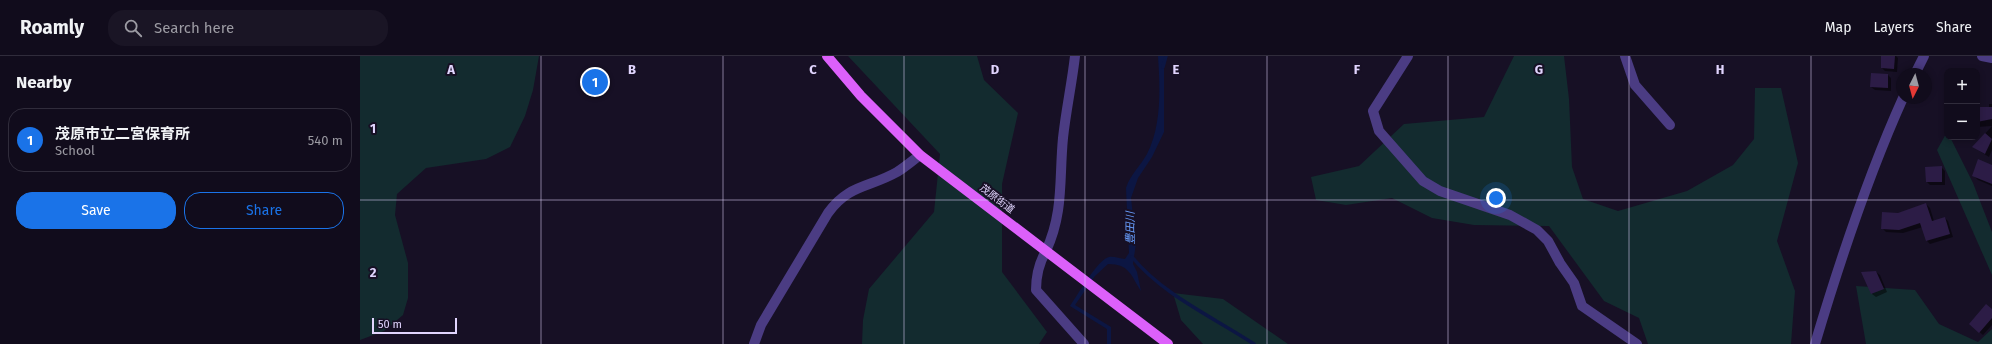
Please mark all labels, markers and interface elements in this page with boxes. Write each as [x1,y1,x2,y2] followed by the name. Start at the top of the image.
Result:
[108,10,388,46] search box
[20,16,84,39] text: Roamly
[122,17,144,39] icon: search
[154,19,234,37] text: Search here
[1825,19,1851,36] text: Map
[1873,19,1914,36] text: Layers
[1936,19,1972,36] text: Share
[446,62,455,77] text: A
[628,62,636,77] text: B
[809,62,817,77] text: C
[991,62,1000,77] text: D
[1173,62,1180,77] text: E
[1354,62,1361,77] text: F
[1535,62,1543,77] text: G
[1716,62,1724,77] text: H
[582,67,608,97] pin: 1
[1896,68,1932,104] north arrow
[1944,68,1980,140] map controls
[1944,68,1980,104] button: +
[16,72,71,93] text: Nearby
[1944,104,1980,140] button: −
[370,121,376,136] text: 1
[55,125,190,143] text: 茂原市立二宮保育所
[27,133,33,148] text: 1
[308,133,343,148] text: 540 m
[55,143,95,158] text: School
[977,182,1017,216] street label: 茂原街道
[1486,188,1506,208] your location
[16,192,176,229] button: Save
[184,192,344,229] button: Share
[1124,211,1137,245] water label: 豊田川
[370,265,377,280] text: 2
[372,316,457,335] scale bar
[378,318,402,331] text: 50 m

